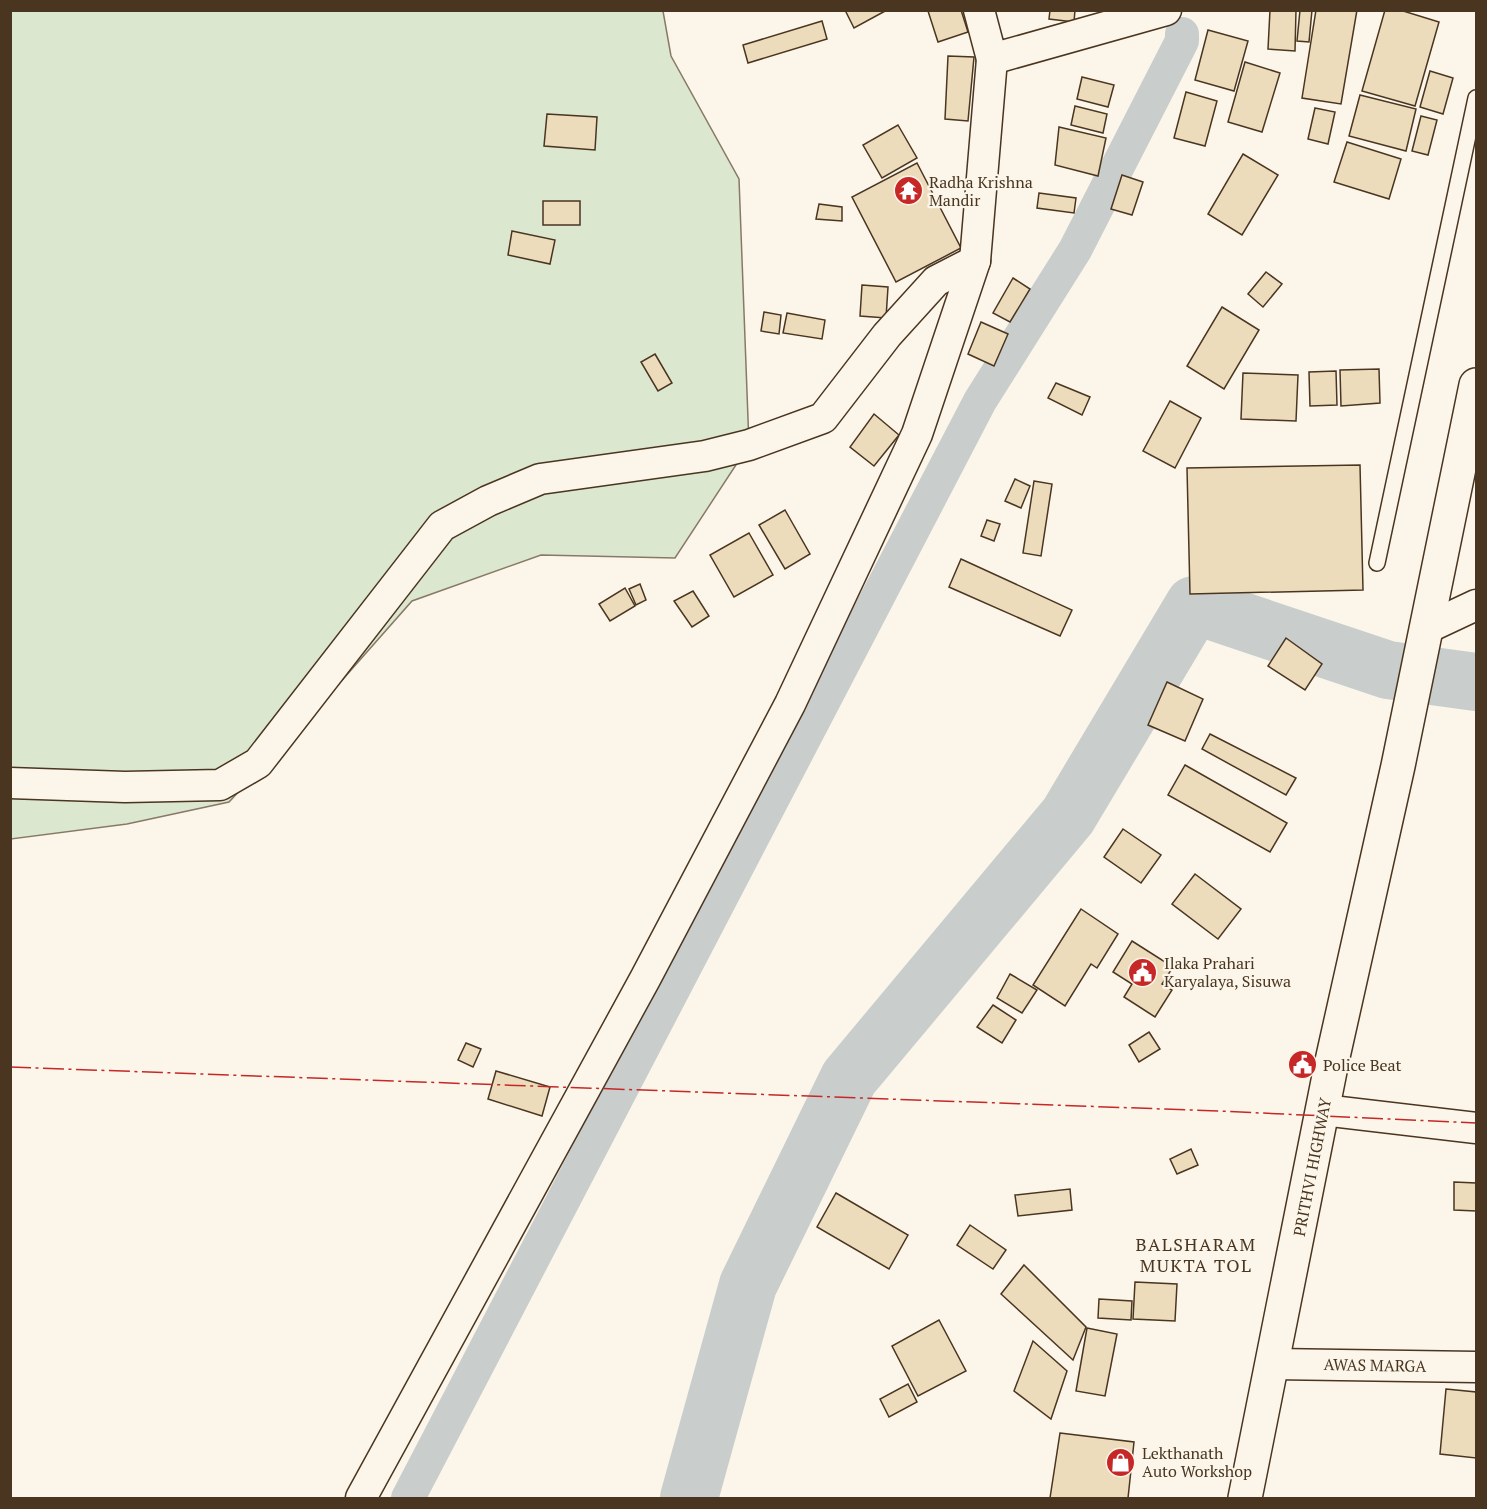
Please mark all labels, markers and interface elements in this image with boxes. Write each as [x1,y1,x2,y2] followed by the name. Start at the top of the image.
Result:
[929,171,1033,211] place label: Radha Krishna Mandir
[892,175,924,207] temple icon: Radha Krishna Mandir
[1164,952,1291,992] place label: Ilaka Prahari Karyalaya, Sisuwa
[1127,956,1159,988] public building icon: Ilaka Prahari Karyalaya, Sisuwa
[1286,1049,1318,1081] public building icon: Police Beat
[1323,1054,1402,1076] place label: Police Beat
[1288,1095,1336,1238] street label: PRITHVI HIGHWAY
[1135,1232,1257,1277] district label: BALSHARAM MUKTA TOL
[1323,1353,1427,1377] street label: AWAS MARGA
[1142,1442,1252,1482] place label: Lekthanath Auto Workshop
[1105,1446,1137,1478] shop icon: Lekthanath Auto Workshop

